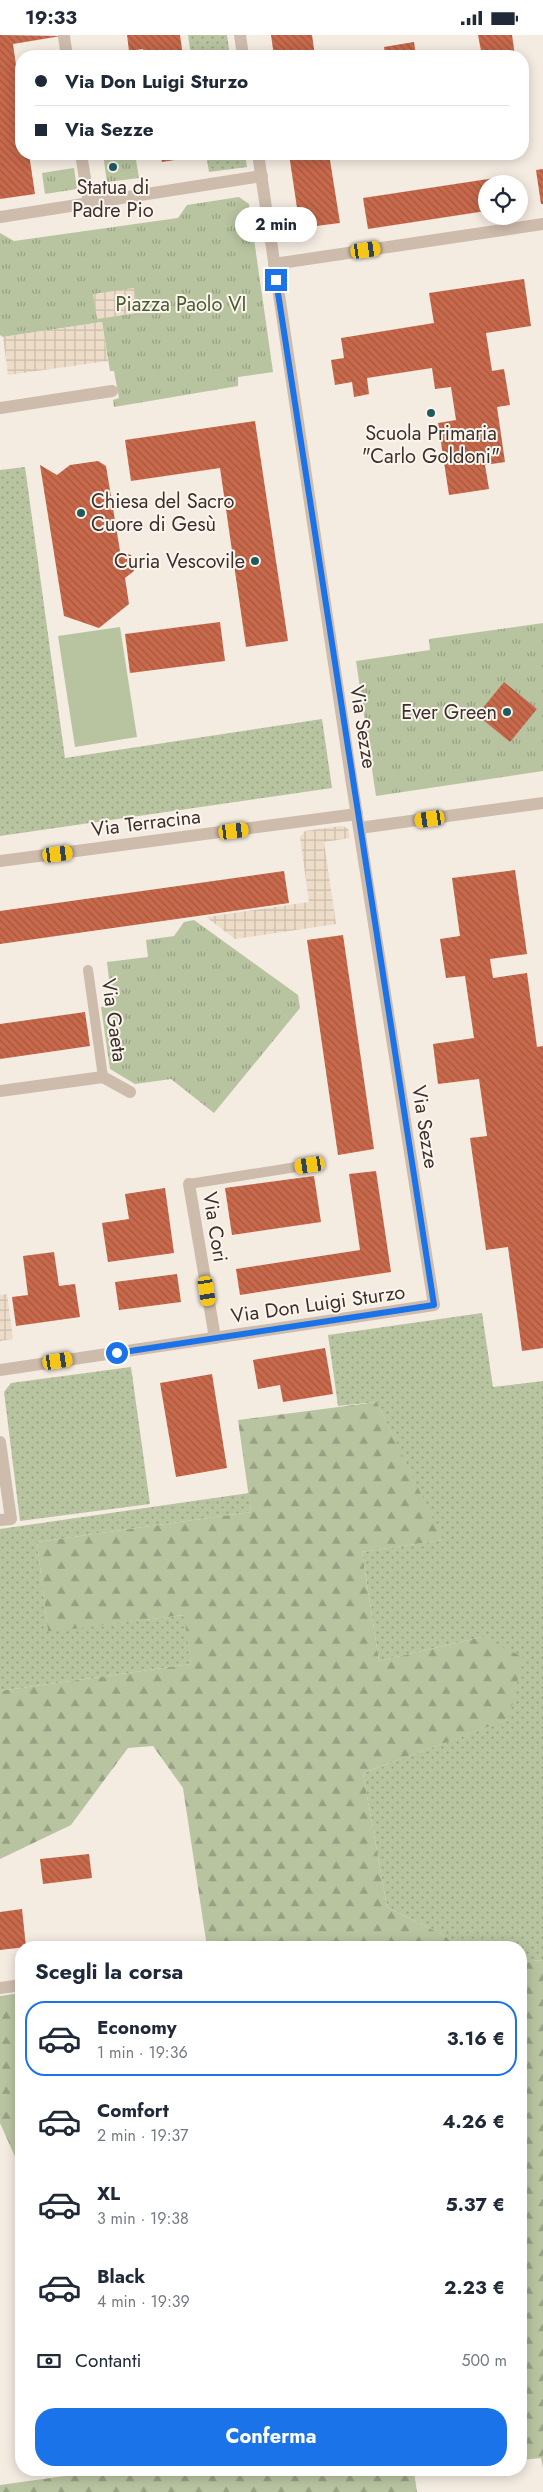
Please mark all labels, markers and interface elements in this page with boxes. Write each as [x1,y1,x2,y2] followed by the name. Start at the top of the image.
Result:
[25,4,77,31] text: 19:33
[65,68,248,95] text: Via Don Luigi Sturzo
[65,116,154,143] text: Via Sezze
[107,161,119,173] marker: Statua di Padre Pio
[72,173,154,225] place label: Statua di Padre Pio
[478,175,528,225] map controls
[478,175,528,225] button: locate
[235,207,317,243] callout: 2 min
[255,213,297,236] text: 2 min
[350,240,381,260] car
[265,269,287,291] route end
[116,290,246,319] park label: Piazza Paolo VI
[425,407,437,419] marker: Scuola Primaria "Carlo Goldoni"
[362,419,500,471] place label: Scuola Primaria "Carlo Goldoni"
[91,487,234,539] place label: Chiesa del Sacro Cuore di Gesù
[75,507,87,519] marker: Chiesa del Sacro Cuore di Gesù
[114,547,245,576] place label: Curia Vescovile
[249,555,261,567] marker: Curia Vescovile
[342,683,384,771] street label: Via Sezze
[401,698,497,727] place label: Ever Green
[501,706,513,718] marker: Ever Green
[90,802,202,844] street label: Via Terracina
[414,809,445,829] car
[218,822,249,840] car
[42,845,73,863] car
[94,976,134,1064] street label: Via Gaeta
[404,1083,446,1171] street label: Via Sezze
[294,1155,325,1175] car
[195,1190,235,1264] street label: Via Cori
[197,1275,216,1307] car
[229,1277,407,1331] street label: Via Don Luigi Sturzo
[106,1342,128,1364] route start
[42,1351,73,1371] car
[35,1955,183,1987] text: Scegli la corsa
[97,2014,177,2041] text: Economy
[37,2016,82,2061] icon: car
[447,2025,505,2052] text: 3.16 €
[97,2041,188,2064] text: 1 min · 19:36
[97,2097,169,2124] text: Comfort
[37,2099,82,2144] icon: car
[442,2108,505,2135] text: 4.26 €
[97,2124,188,2147] text: 2 min · 19:37
[97,2180,120,2207] text: XL
[37,2182,82,2227] icon: car
[446,2191,505,2218] text: 5.37 €
[97,2207,189,2230] text: 3 min · 19:38
[97,2263,145,2290] text: Black
[37,2265,82,2310] icon: car
[444,2274,505,2301] text: 2.23 €
[97,2290,190,2313] text: 4 min · 19:39
[35,2347,63,2375] icon: cash
[75,2347,142,2374] text: Contanti
[461,2349,507,2372] text: 500 m
[35,2408,507,2466] button: Conferma

